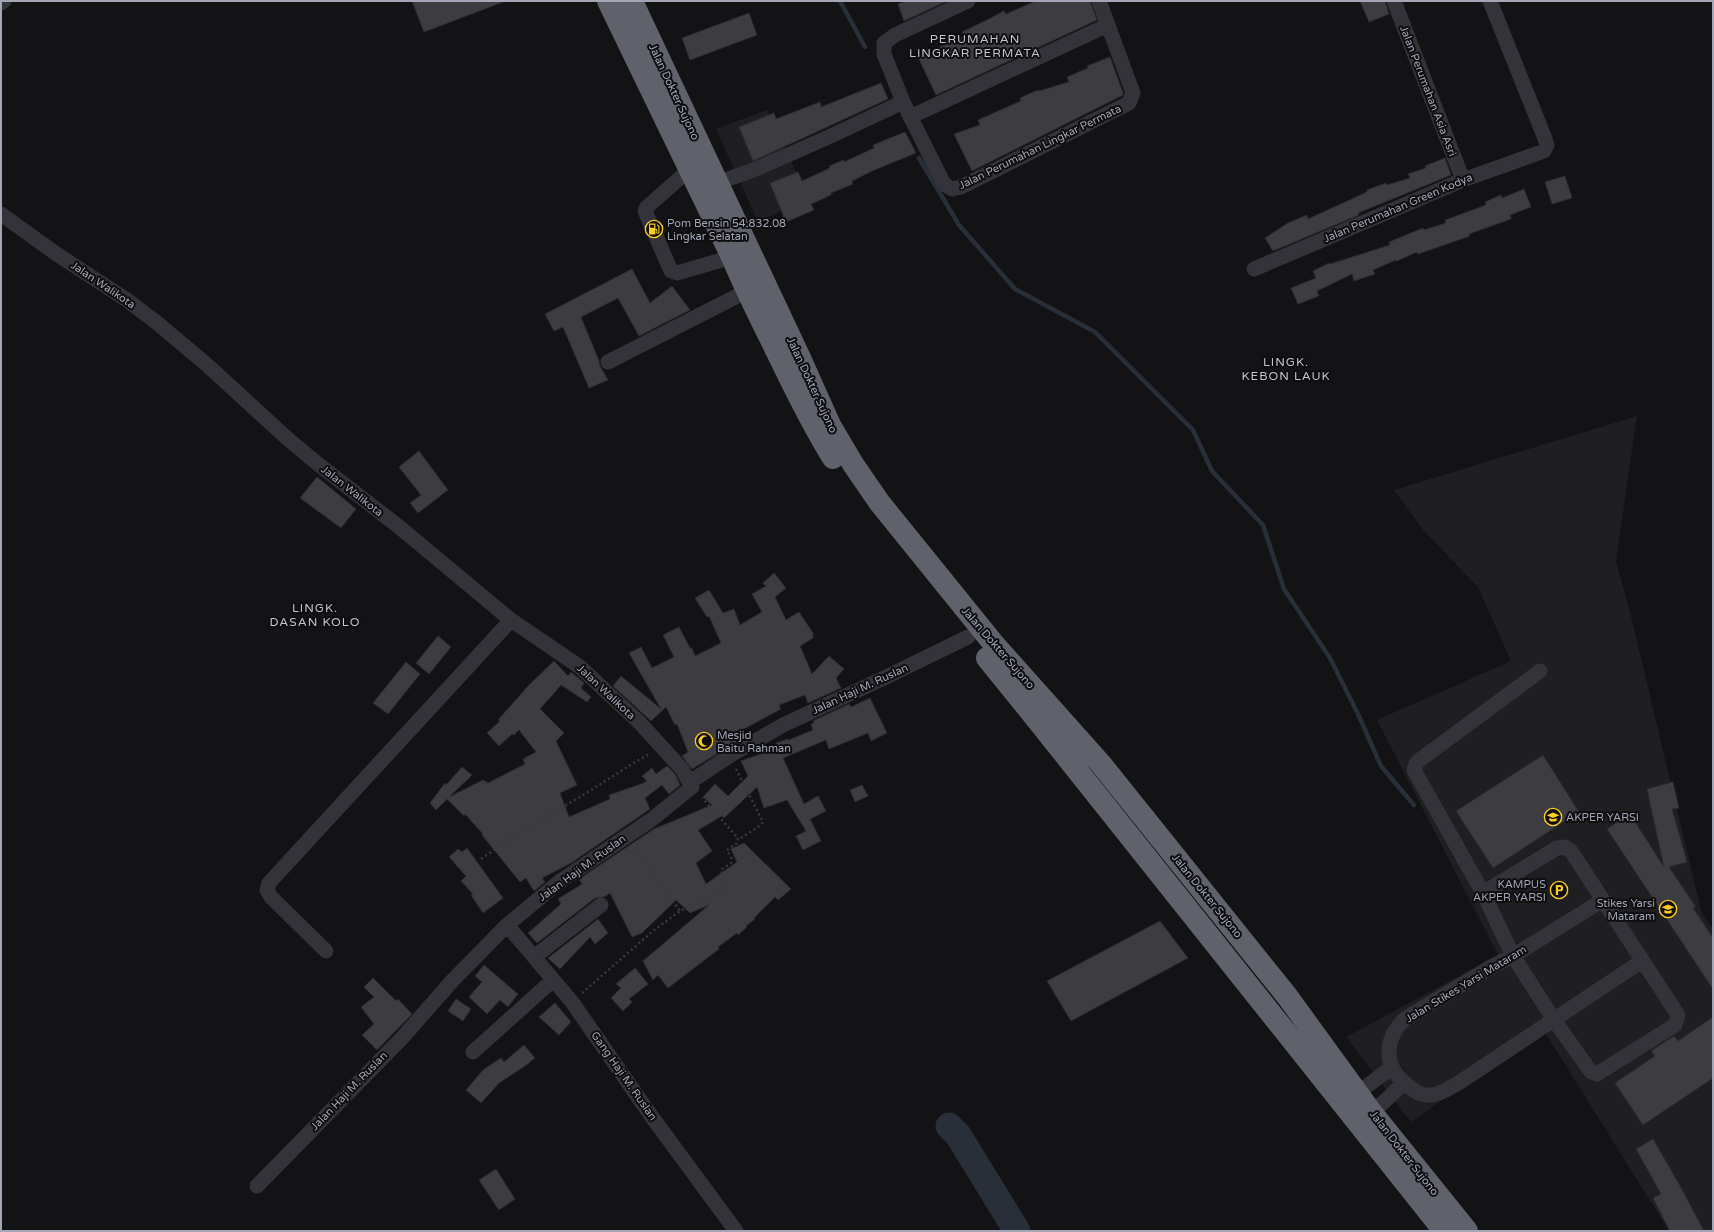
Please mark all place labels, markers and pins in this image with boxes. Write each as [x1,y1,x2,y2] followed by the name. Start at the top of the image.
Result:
[667,217,786,243] place label: Pom Bensin 54.832.08 Lingkar Selatan
[644,219,664,239] fuel station icon: Pom Bensin 54.832.08 Lingkar Selatan
[717,729,791,755] place label: Mesjid Baitu Rahman
[694,731,714,751] mosque icon: Mesjid Baitu Rahman
[1543,807,1563,827] school or university icon: AKPER YARSI
[1566,811,1639,824] place label: AKPER YARSI
[1473,878,1546,904] place label: KAMPUS AKPER YARSI
[1549,880,1569,900] parking icon: KAMPUS AKPER YARSI
[1597,897,1655,923] place label: Stikes Yarsi Mataram
[1658,899,1678,919] school or university icon: Stikes Yarsi Mataram

